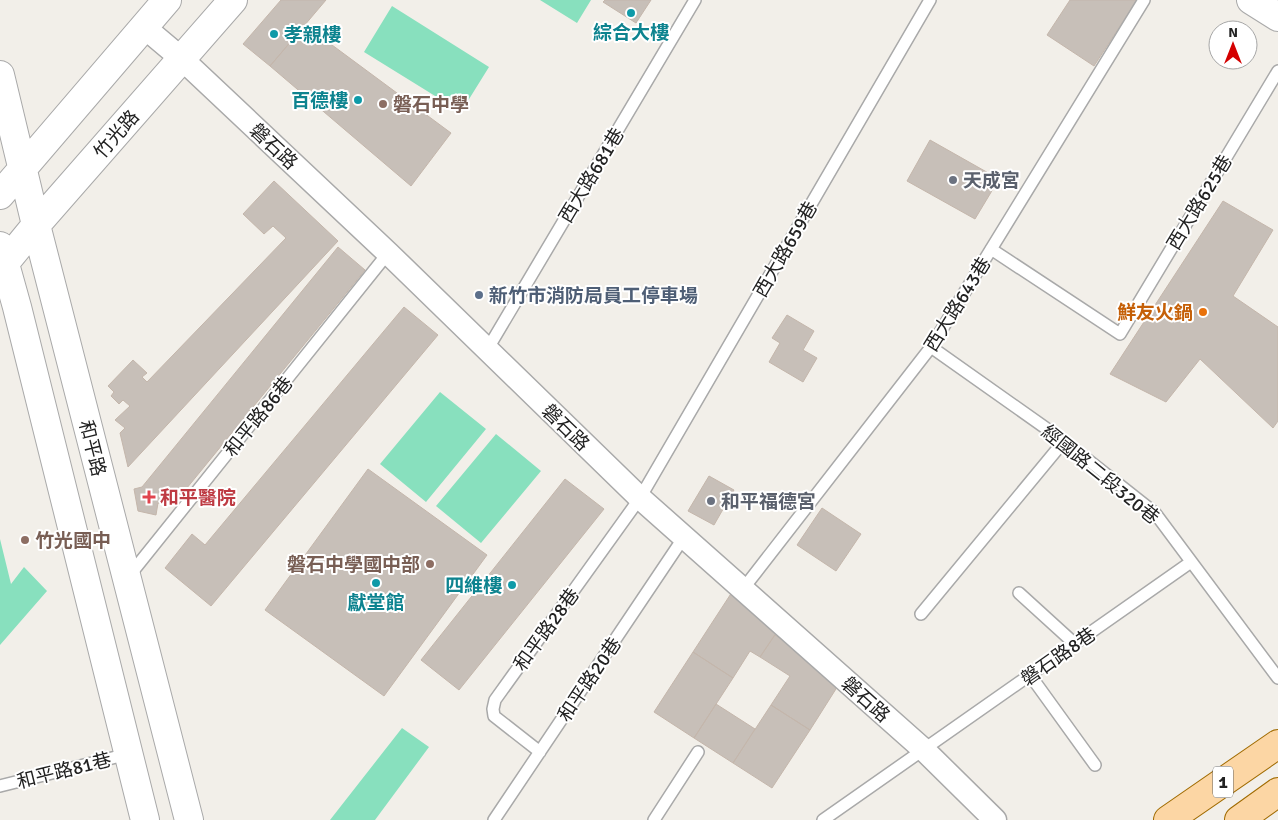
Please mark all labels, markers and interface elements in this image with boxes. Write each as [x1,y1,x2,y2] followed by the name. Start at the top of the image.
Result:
[625,7,637,19] marker: 綜合大樓
[1208,20,1258,70] north arrow
[593,21,669,45] place label: 綜合大樓
[284,23,341,47] place label: 孝親樓
[1228,24,1238,41] text: N
[268,28,280,40] marker: 孝親樓
[291,89,348,113] place label: 百德樓
[393,93,469,117] place label: 磐石中學
[352,94,364,106] marker: 百德樓
[377,98,389,110] marker: 磐石中學
[89,105,145,164] street label: 竹光路
[244,119,302,175] street label: 磐石路
[554,124,630,227] street label: 西大路681巷
[1162,151,1238,254] street label: 西大路625巷
[963,169,1020,193] place label: 天成宮
[947,174,959,186] marker: 天成宮
[749,197,823,302] street label: 西大路659巷
[919,253,996,356] street label: 西大路643巷
[489,284,698,308] place label: 新竹市消防局員工停車場
[473,289,485,301] marker: 新竹市消防局員工停車場
[1117,301,1193,325] place label: 鮮友火鍋
[1197,306,1209,318] marker: 鮮友火鍋
[219,372,298,462] street label: 和平路86巷
[536,399,594,456] street label: 磐石路
[73,418,111,479] street label: 和平路
[1037,420,1164,530] street label: 經國路二段320巷
[160,486,236,510] place label: 和平醫院
[142,490,156,504] marker: 和平醫院
[721,490,816,514] place label: 和平福德宮
[705,495,717,507] marker: 和平福德宮
[35,529,111,553] place label: 竹光國中
[19,534,31,546] marker: 竹光國中
[287,553,420,577] place label: 磐石中學國中部
[424,558,436,570] marker: 磐石中學國中部
[445,574,502,598] place label: 四維樓
[370,577,382,589] marker: 獻堂館
[506,579,518,591] marker: 四維樓
[509,583,585,676] street label: 和平路28巷
[347,591,405,615] place label: 獻堂館
[1016,622,1101,691] street label: 磐石路8巷
[553,633,627,726] street label: 和平路20巷
[836,672,895,728] street label: 磐石路
[15,748,114,794] street label: 和平路81巷
[1213,766,1233,798] road number: 1

